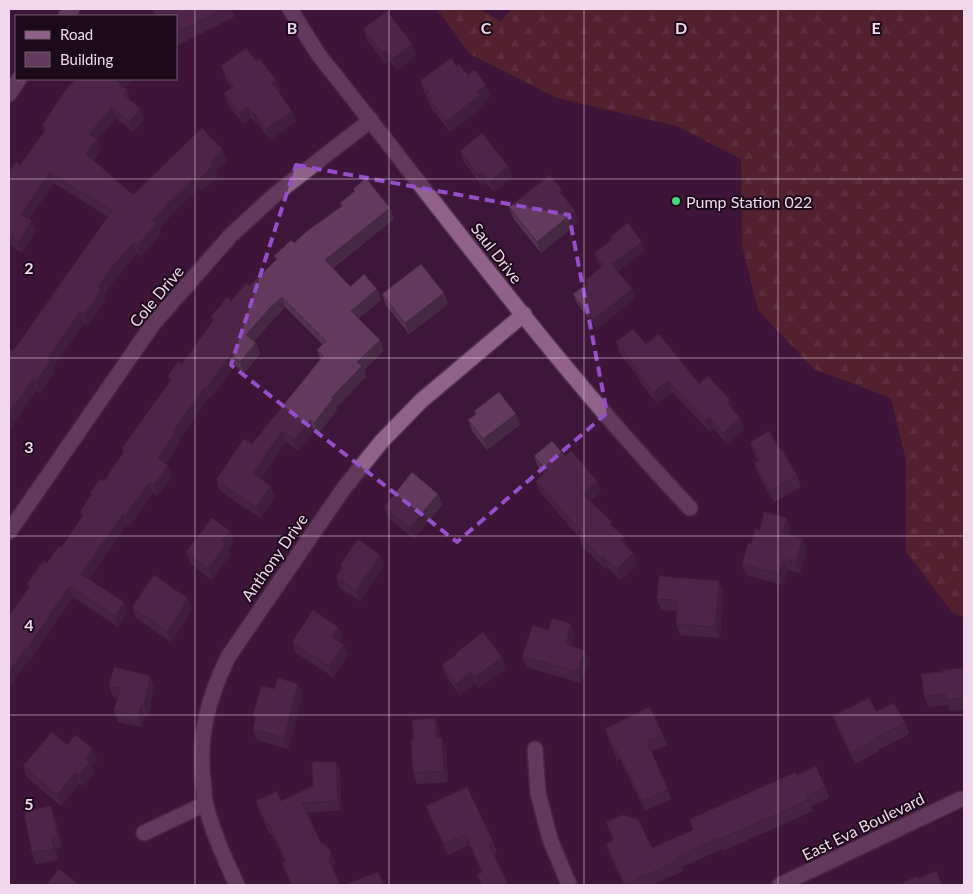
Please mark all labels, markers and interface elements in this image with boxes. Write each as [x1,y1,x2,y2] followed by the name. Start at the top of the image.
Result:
[15,15,178,80] legend
[287,18,297,37] text: B
[481,18,492,37] text: C
[675,18,687,37] text: D
[871,18,881,37] text: E
[60,25,93,43] text: Road
[60,50,113,68] text: Building
[686,192,812,211] place label: Pump Station 022
[670,195,682,207] marker: Pump Station 022
[468,219,526,287] street label: Saul Drive
[24,258,34,277] text: 2
[125,262,187,330] street label: Cole Drive
[24,437,34,456] text: 3
[237,510,311,604] street label: Anthony Drive
[24,615,34,634] text: 4
[799,788,927,864] street label: East Eva Boulevard
[24,794,34,813] text: 5

